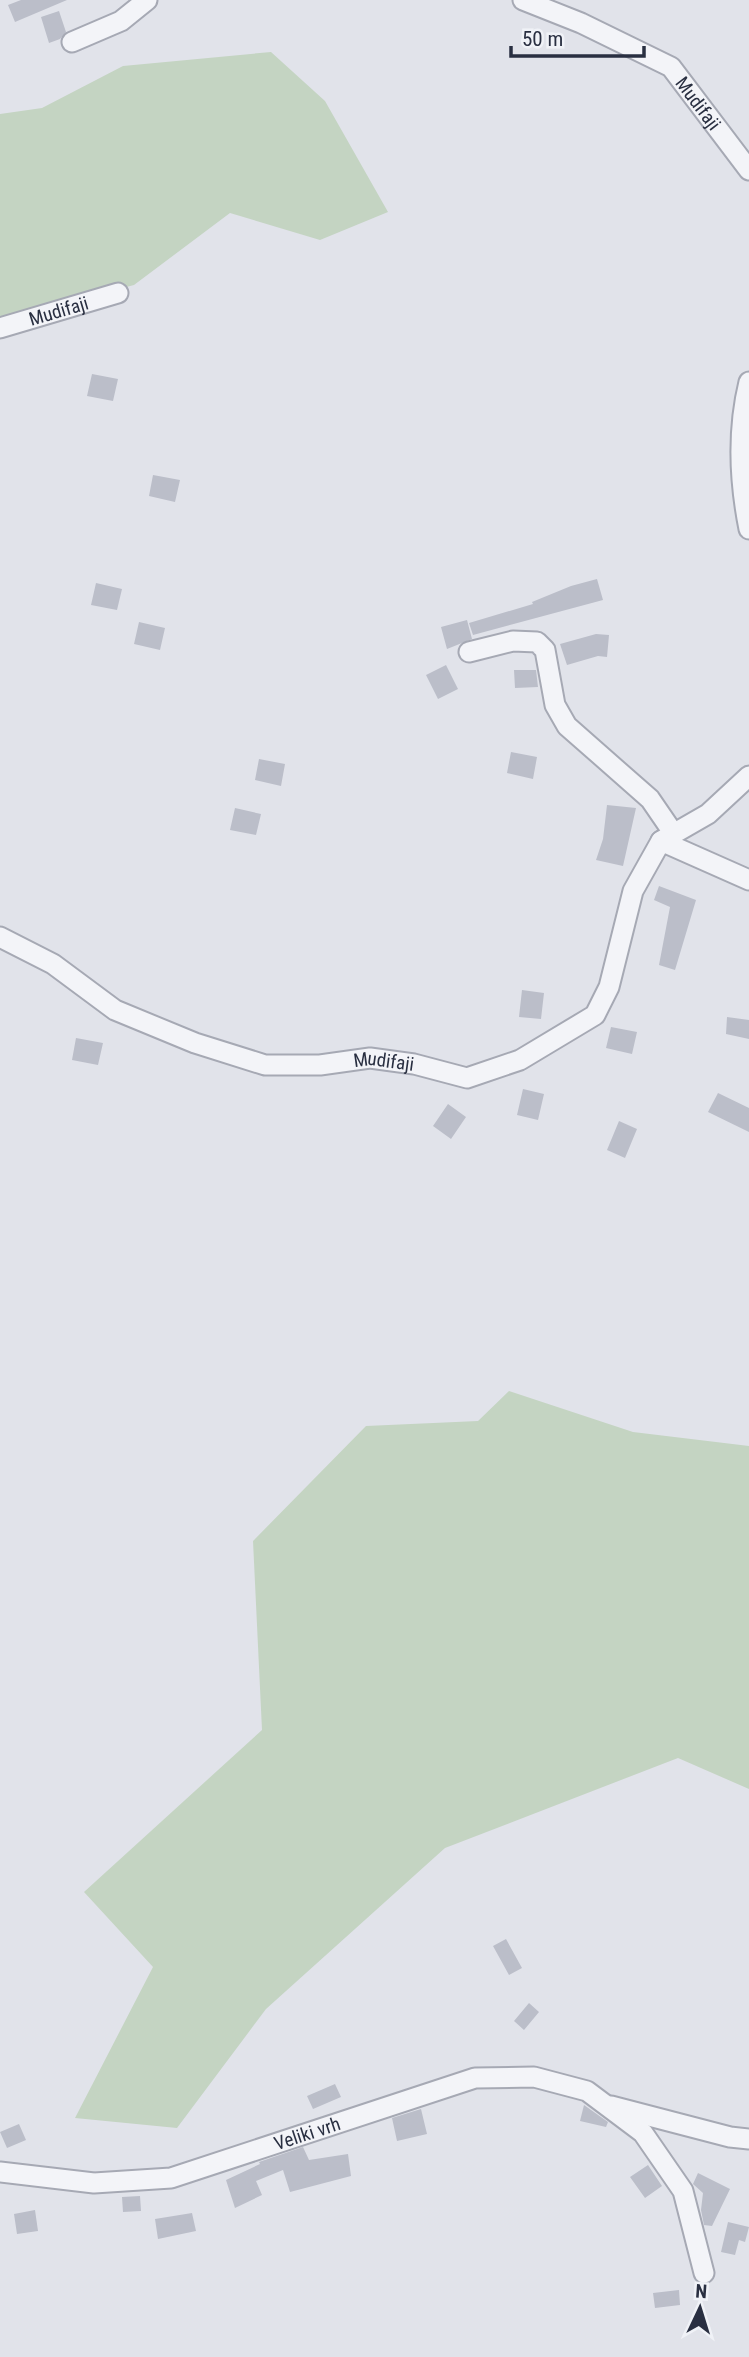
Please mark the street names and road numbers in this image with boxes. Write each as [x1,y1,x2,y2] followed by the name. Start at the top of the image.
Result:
[671,72,726,135] street label: Mudifaji
[26,291,91,330] street label: Mudifaji
[352,1046,416,1075] street label: Mudifaji
[271,2112,343,2155] street label: Veliki vrh

